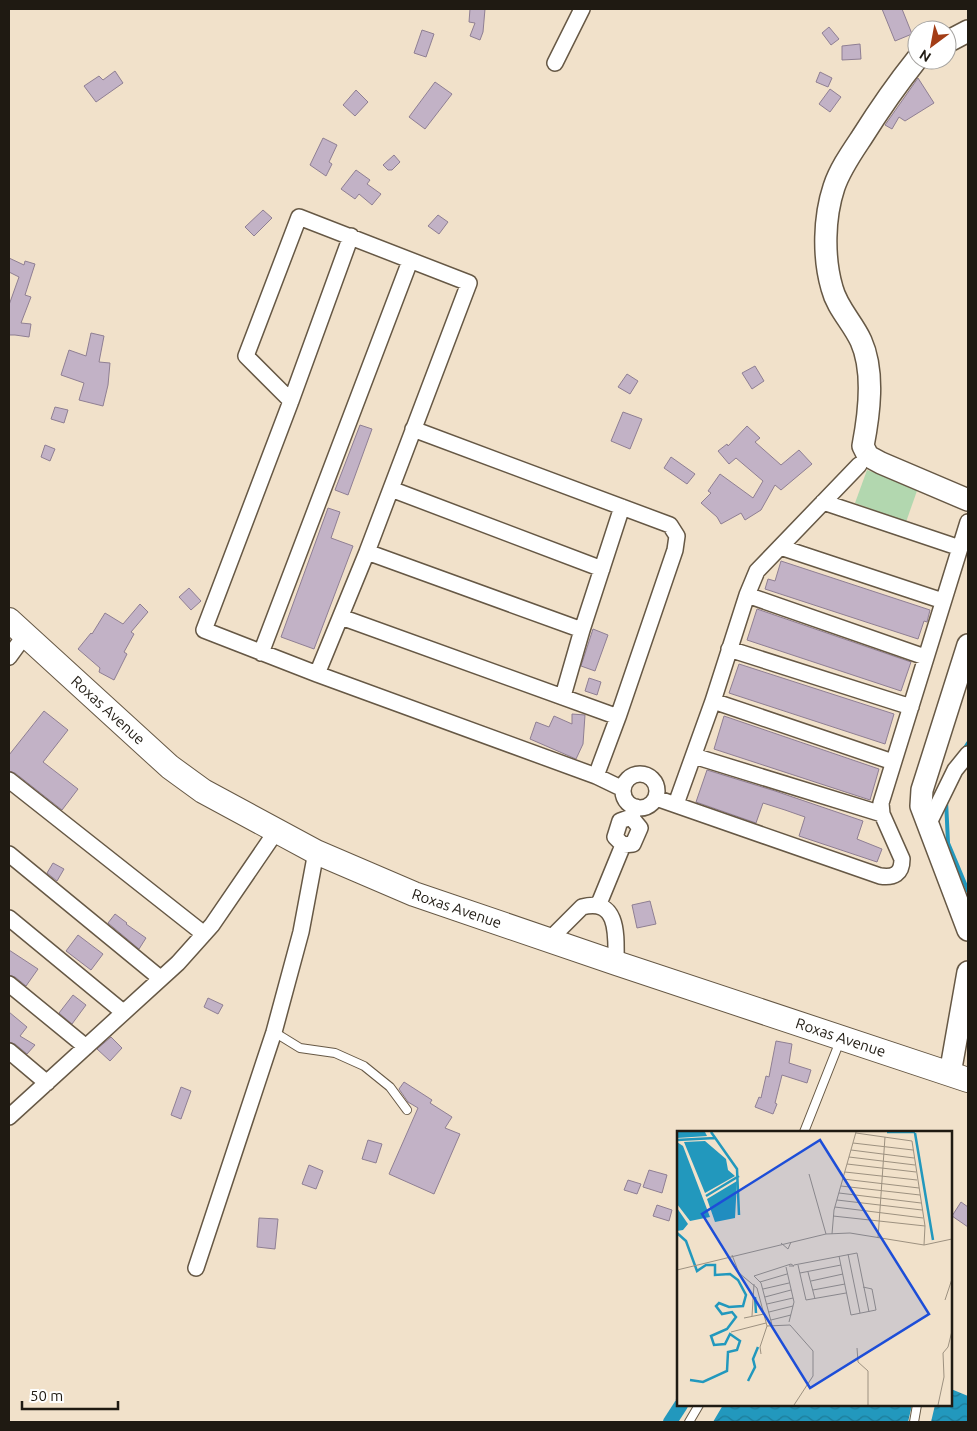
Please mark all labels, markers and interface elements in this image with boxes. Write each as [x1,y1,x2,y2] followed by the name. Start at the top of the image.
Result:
[907,20,957,70] north arrow
[916,46,934,66] text: N
[68,672,149,748] street label: Roxas Avenue
[410,885,504,931] street label: Roxas Avenue
[794,1014,888,1060] street label: Roxas Avenue
[677,1131,952,1406] inset map
[22,1378,119,1410] scale bar
[30,1387,63,1404] text: 50 m

